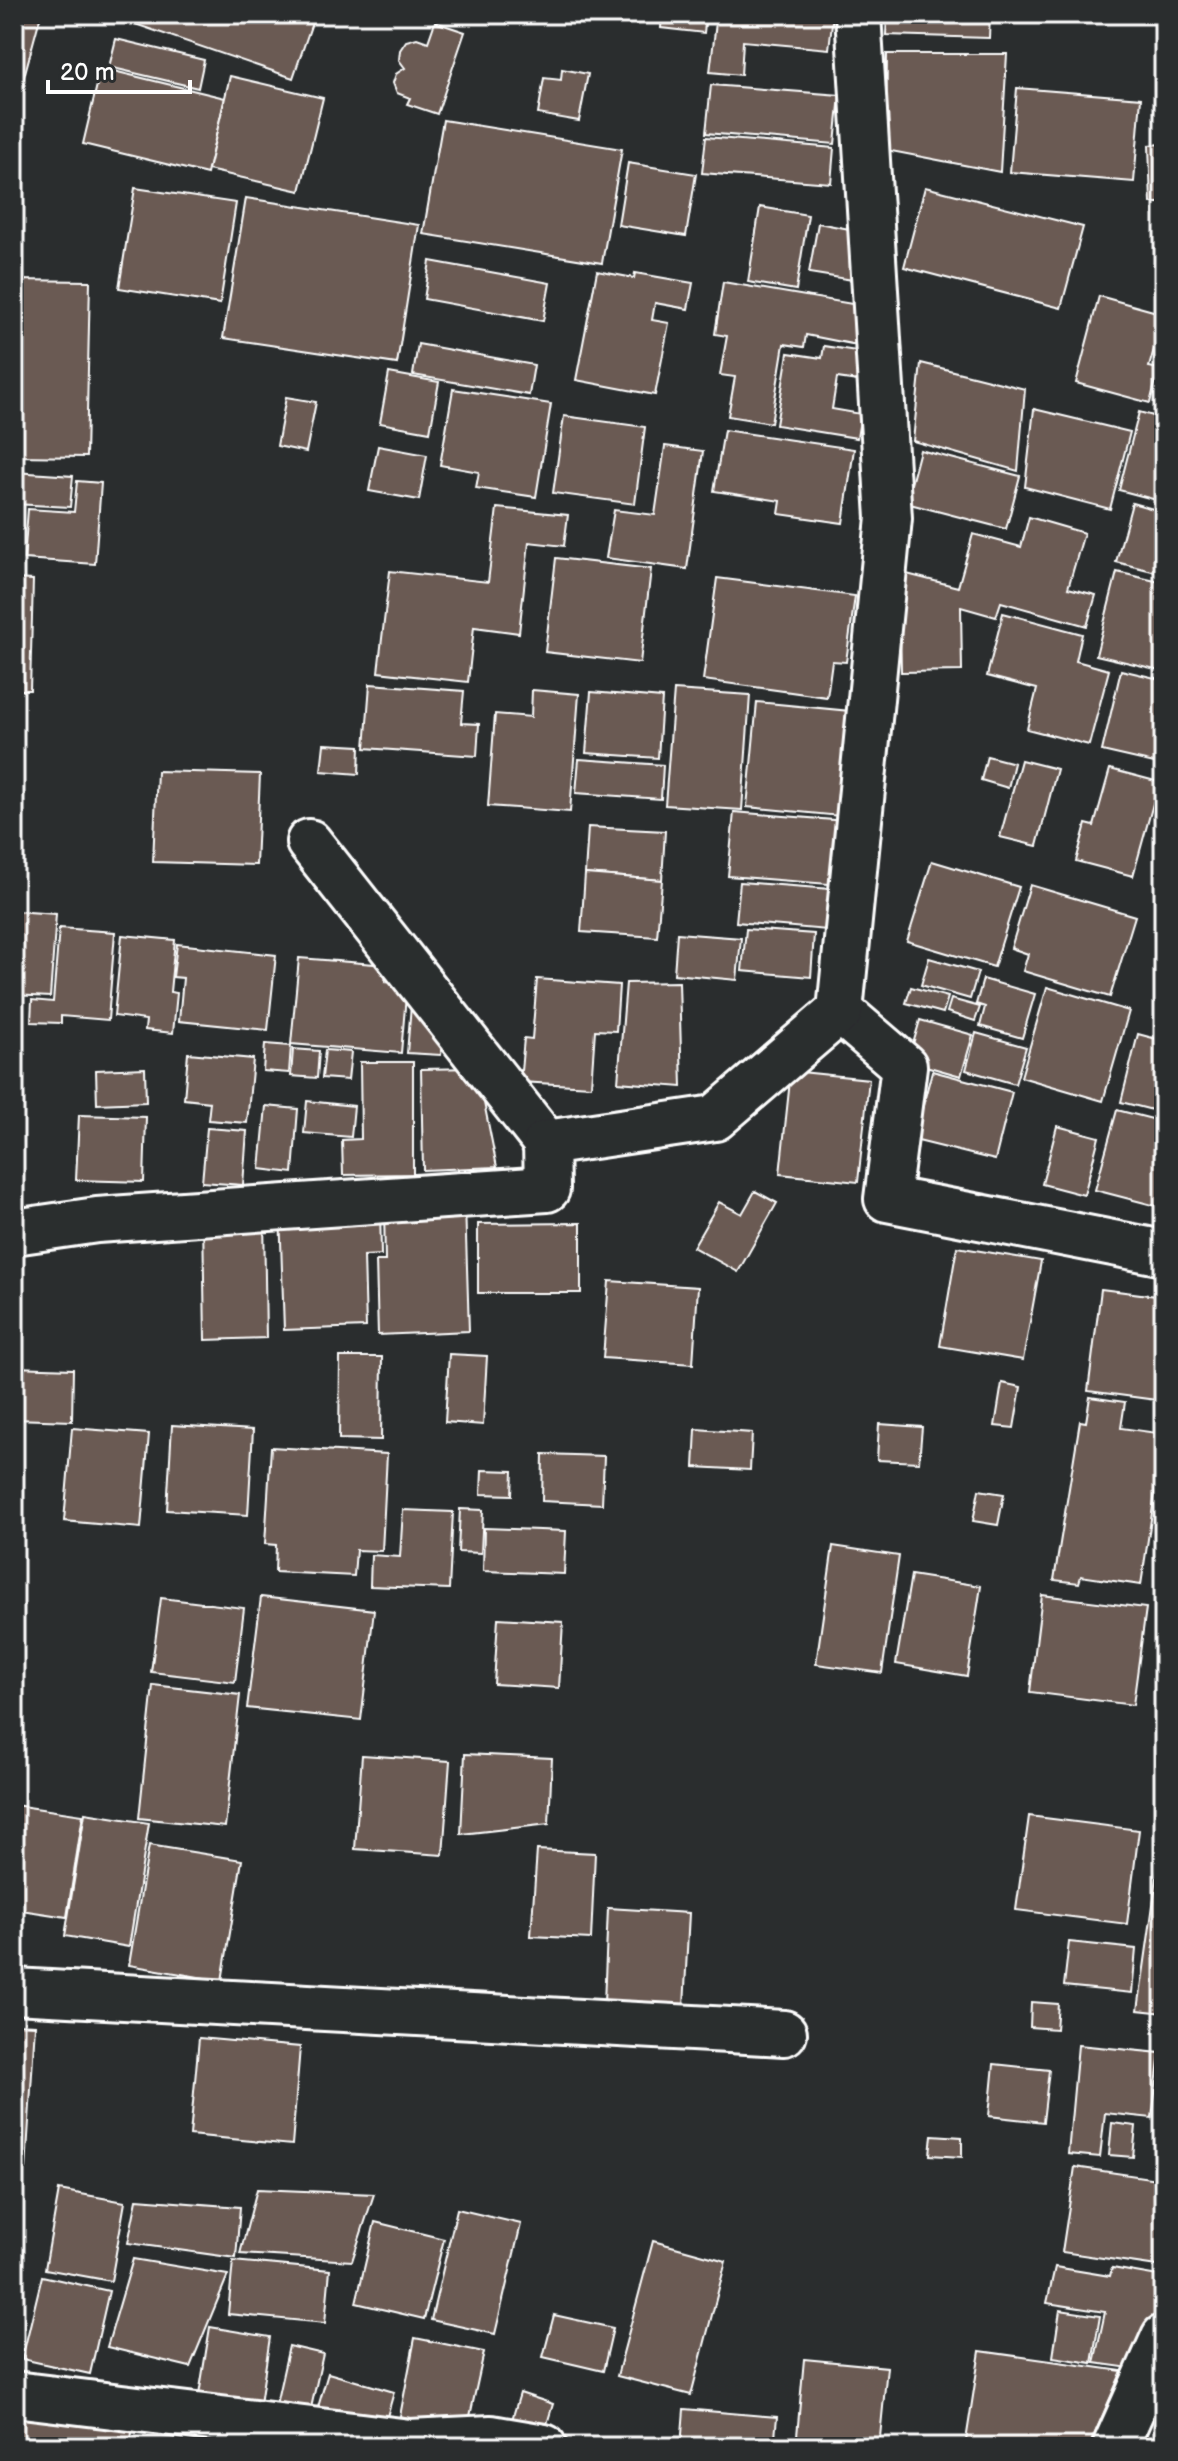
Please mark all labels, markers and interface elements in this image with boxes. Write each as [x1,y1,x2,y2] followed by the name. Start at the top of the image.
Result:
[48,44,190,94] scale bar
[60,58,115,87] text: 20 m

